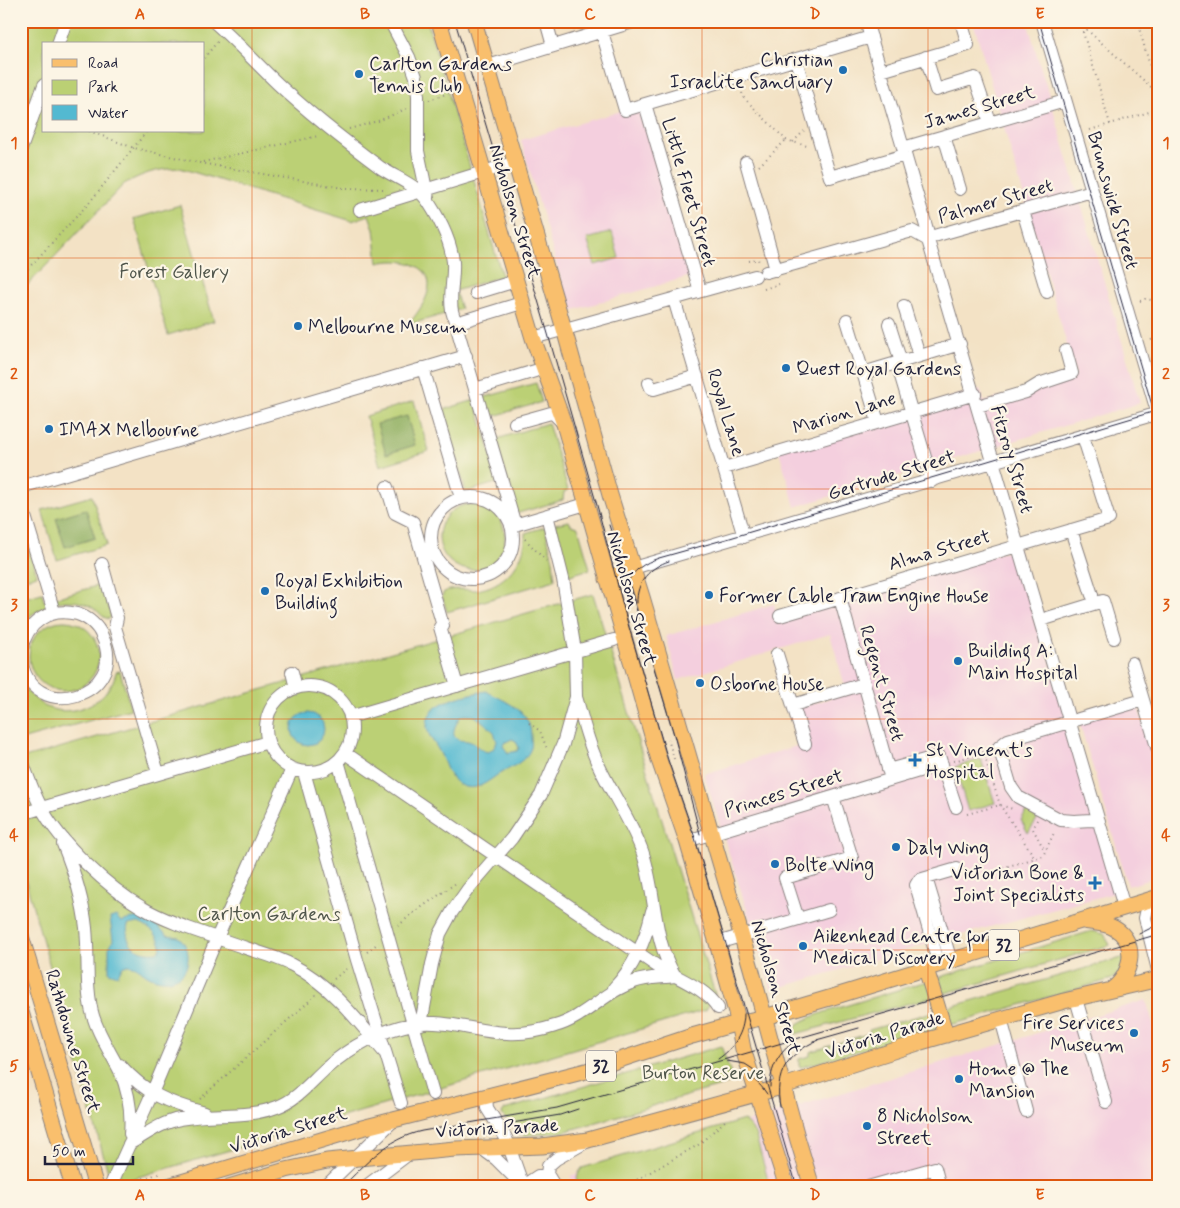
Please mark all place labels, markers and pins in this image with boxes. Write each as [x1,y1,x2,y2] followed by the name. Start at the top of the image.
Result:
[670,48,833,95] place label: Christian Israelite Sanctuary
[369,52,513,99] place label: Carlton Gardens Tennis Club
[837,64,849,76] marker: Christian Israelite Sanctuary
[353,68,365,80] marker: Carlton Gardens Tennis Club
[308,315,467,340] place label: Melbourne Museum
[292,320,304,332] marker: Melbourne Museum
[796,357,961,382] place label: Quest Royal Gardens
[780,362,792,374] marker: Quest Royal Gardens
[59,418,199,443] place label: IMAX Melbourne
[43,423,55,435] marker: IMAX Melbourne
[275,569,403,619] place label: Royal Exhibition Building
[719,584,989,611] place label: Former Cable Tram Engine House
[259,585,271,597] marker: Royal Exhibition Building
[703,589,715,601] marker: Former Cable Tram Engine House
[968,639,1078,686] place label: Building A: Main Hospital
[952,655,964,667] marker: Building A: Main Hospital
[710,672,824,697] place label: Osborne House
[694,677,706,689] marker: Osborne House
[926,738,1033,785] place label: St Vincent's Hospital
[908,753,922,767] marker: St Vincent's Hospital
[906,836,989,863] place label: Daly Wing
[890,841,902,853] marker: Daly Wing
[785,853,874,880] place label: Bolte Wing
[769,858,781,870] marker: Bolte Wing
[951,861,1085,908] place label: Victorian Bone & Joint Specialists
[1088,876,1102,890] marker: Victorian Bone & Joint Specialists
[813,924,989,971] place label: Aikenhead Centre for Medical Discovery
[797,940,809,952] marker: Aikenhead Centre for Medical Discovery
[1023,1011,1125,1058] place label: Fire Services Museum
[1128,1027,1140,1039] marker: Fire Services Museum
[969,1057,1069,1104] place label: Home @ The Mansion
[953,1073,965,1085] marker: Home @ The Mansion
[877,1104,972,1151] place label: 8 Nicholson Street
[861,1120,873,1132] marker: 8 Nicholson Street

